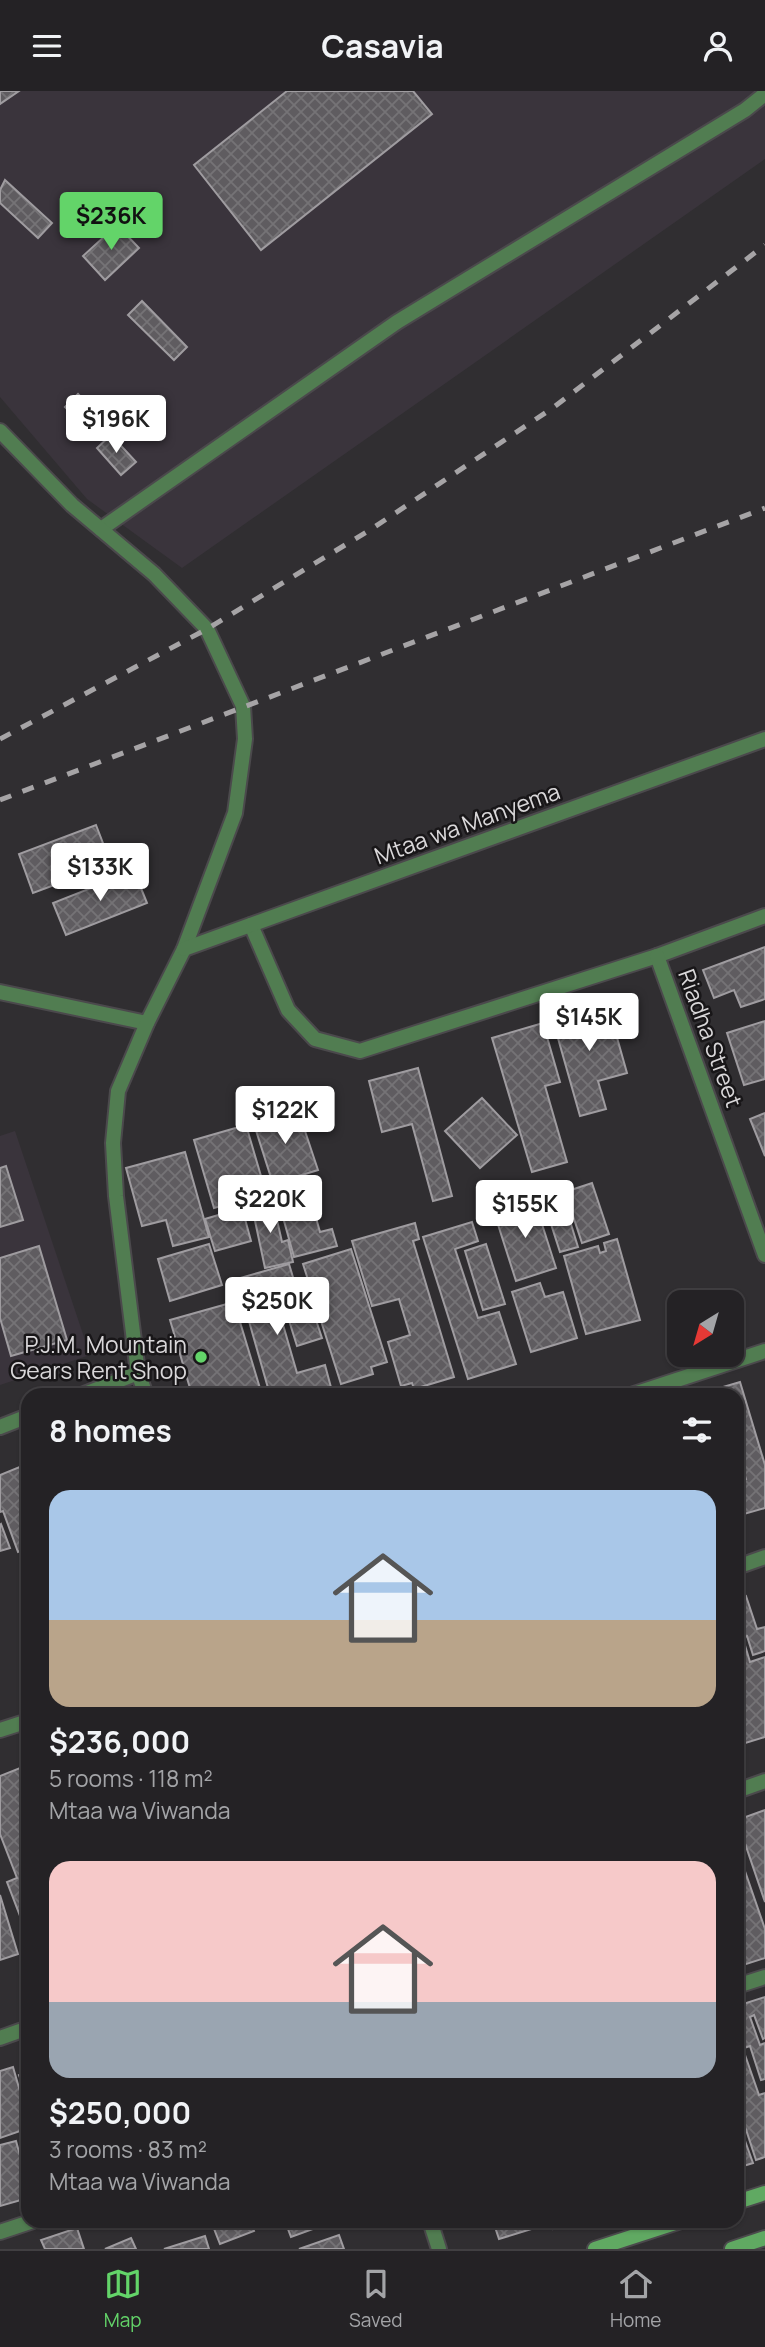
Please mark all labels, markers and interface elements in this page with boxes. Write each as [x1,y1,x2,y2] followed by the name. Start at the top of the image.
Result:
[321,24,444,68] text: Casavia
[28,27,66,65] icon: menu
[699,27,737,65] icon: person
[62,193,160,252] pin: $236K
[76,199,146,231] text: $236K
[67,395,165,455] pin: $196K
[82,402,150,434] text: $196K
[370,775,564,871] street label: Mtaa wa Manyema
[51,843,149,903] pin: $133K
[67,850,133,882] text: $133K
[671,964,751,1112] street label: Riadha Street
[540,993,638,1053] pin: $145K
[556,1000,622,1032] text: $145K
[236,1087,334,1146] pin: $122K
[252,1093,318,1125] text: $122K
[221,1175,319,1235] pin: $220K
[476,1181,574,1240] pin: $155K
[234,1182,306,1214] text: $220K
[492,1187,558,1219] text: $155K
[228,1277,326,1337] pin: $250K
[241,1284,313,1316] text: $250K
[667,1290,744,1367] north arrow
[667,1290,744,1367] map controls
[10,1328,187,1386] place label: P.J.M. Mountain Gears Rent Shop
[193,1349,209,1365] marker: P.J.M. Mountain Gears Rent Shop
[49,1410,172,1451] text: 8 homes
[678,1411,716,1449] icon: filters
[320,1535,446,1661] icon: home
[49,1721,190,1762] text: $236,000
[49,1762,213,1794] text: 5 rooms · 118 m²
[49,1794,231,1826] text: Mtaa wa Viwanda
[320,1906,446,2032] icon: home
[49,2092,191,2133] text: $250,000
[49,2133,207,2165] text: 3 rooms · 83 m²
[49,2165,231,2197] text: Mtaa wa Viwanda
[104,2265,142,2333] tab: Map
[349,2265,403,2333] tab: Saved
[610,2265,661,2333] tab: Home

